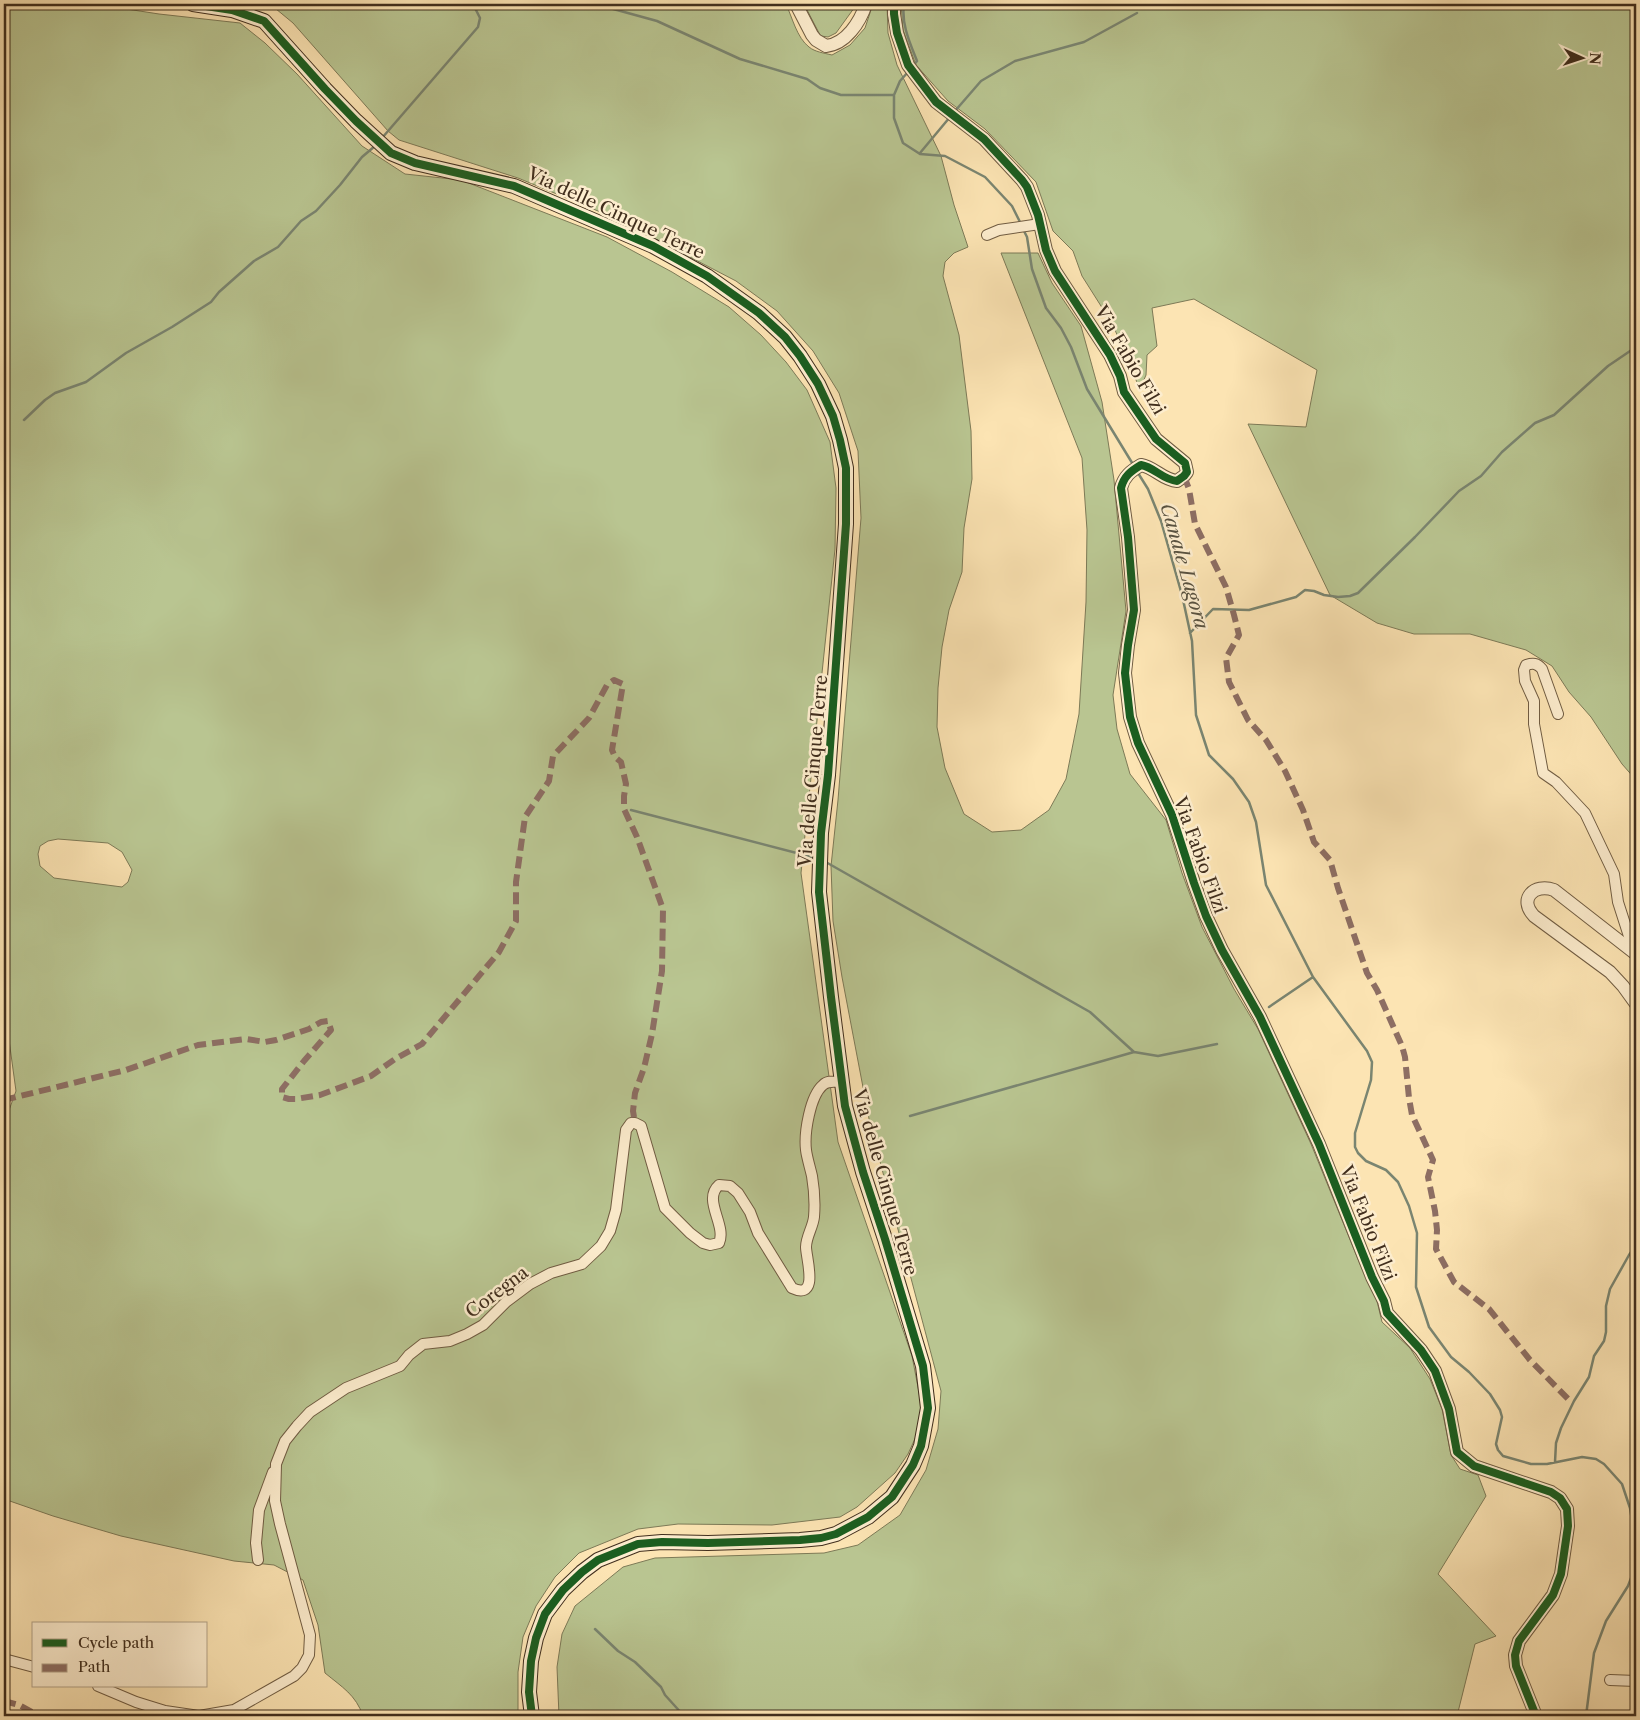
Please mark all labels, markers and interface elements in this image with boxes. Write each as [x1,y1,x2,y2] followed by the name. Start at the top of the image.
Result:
[1558,32,1608,82] north arrow
[1586,52,1604,65] text: N
[523,162,708,264] street label: Via delle Cinque Terre
[1089,301,1170,419] street label: Via Fabio Filzi
[1156,501,1214,632] water label: Canale Lagora
[794,674,832,869] street label: Via delle Cinque Terre
[1168,793,1231,917] street label: Via Fabio Filzi
[848,1085,922,1278] street label: Via delle Cinque Terre
[1334,1161,1401,1284] street label: Via Fabio Filzi
[461,1261,533,1323] street label: Coregna
[32,1622,208,1688] legend
[78,1633,155,1652] text: Cycle path
[78,1657,111,1676] text: Path

